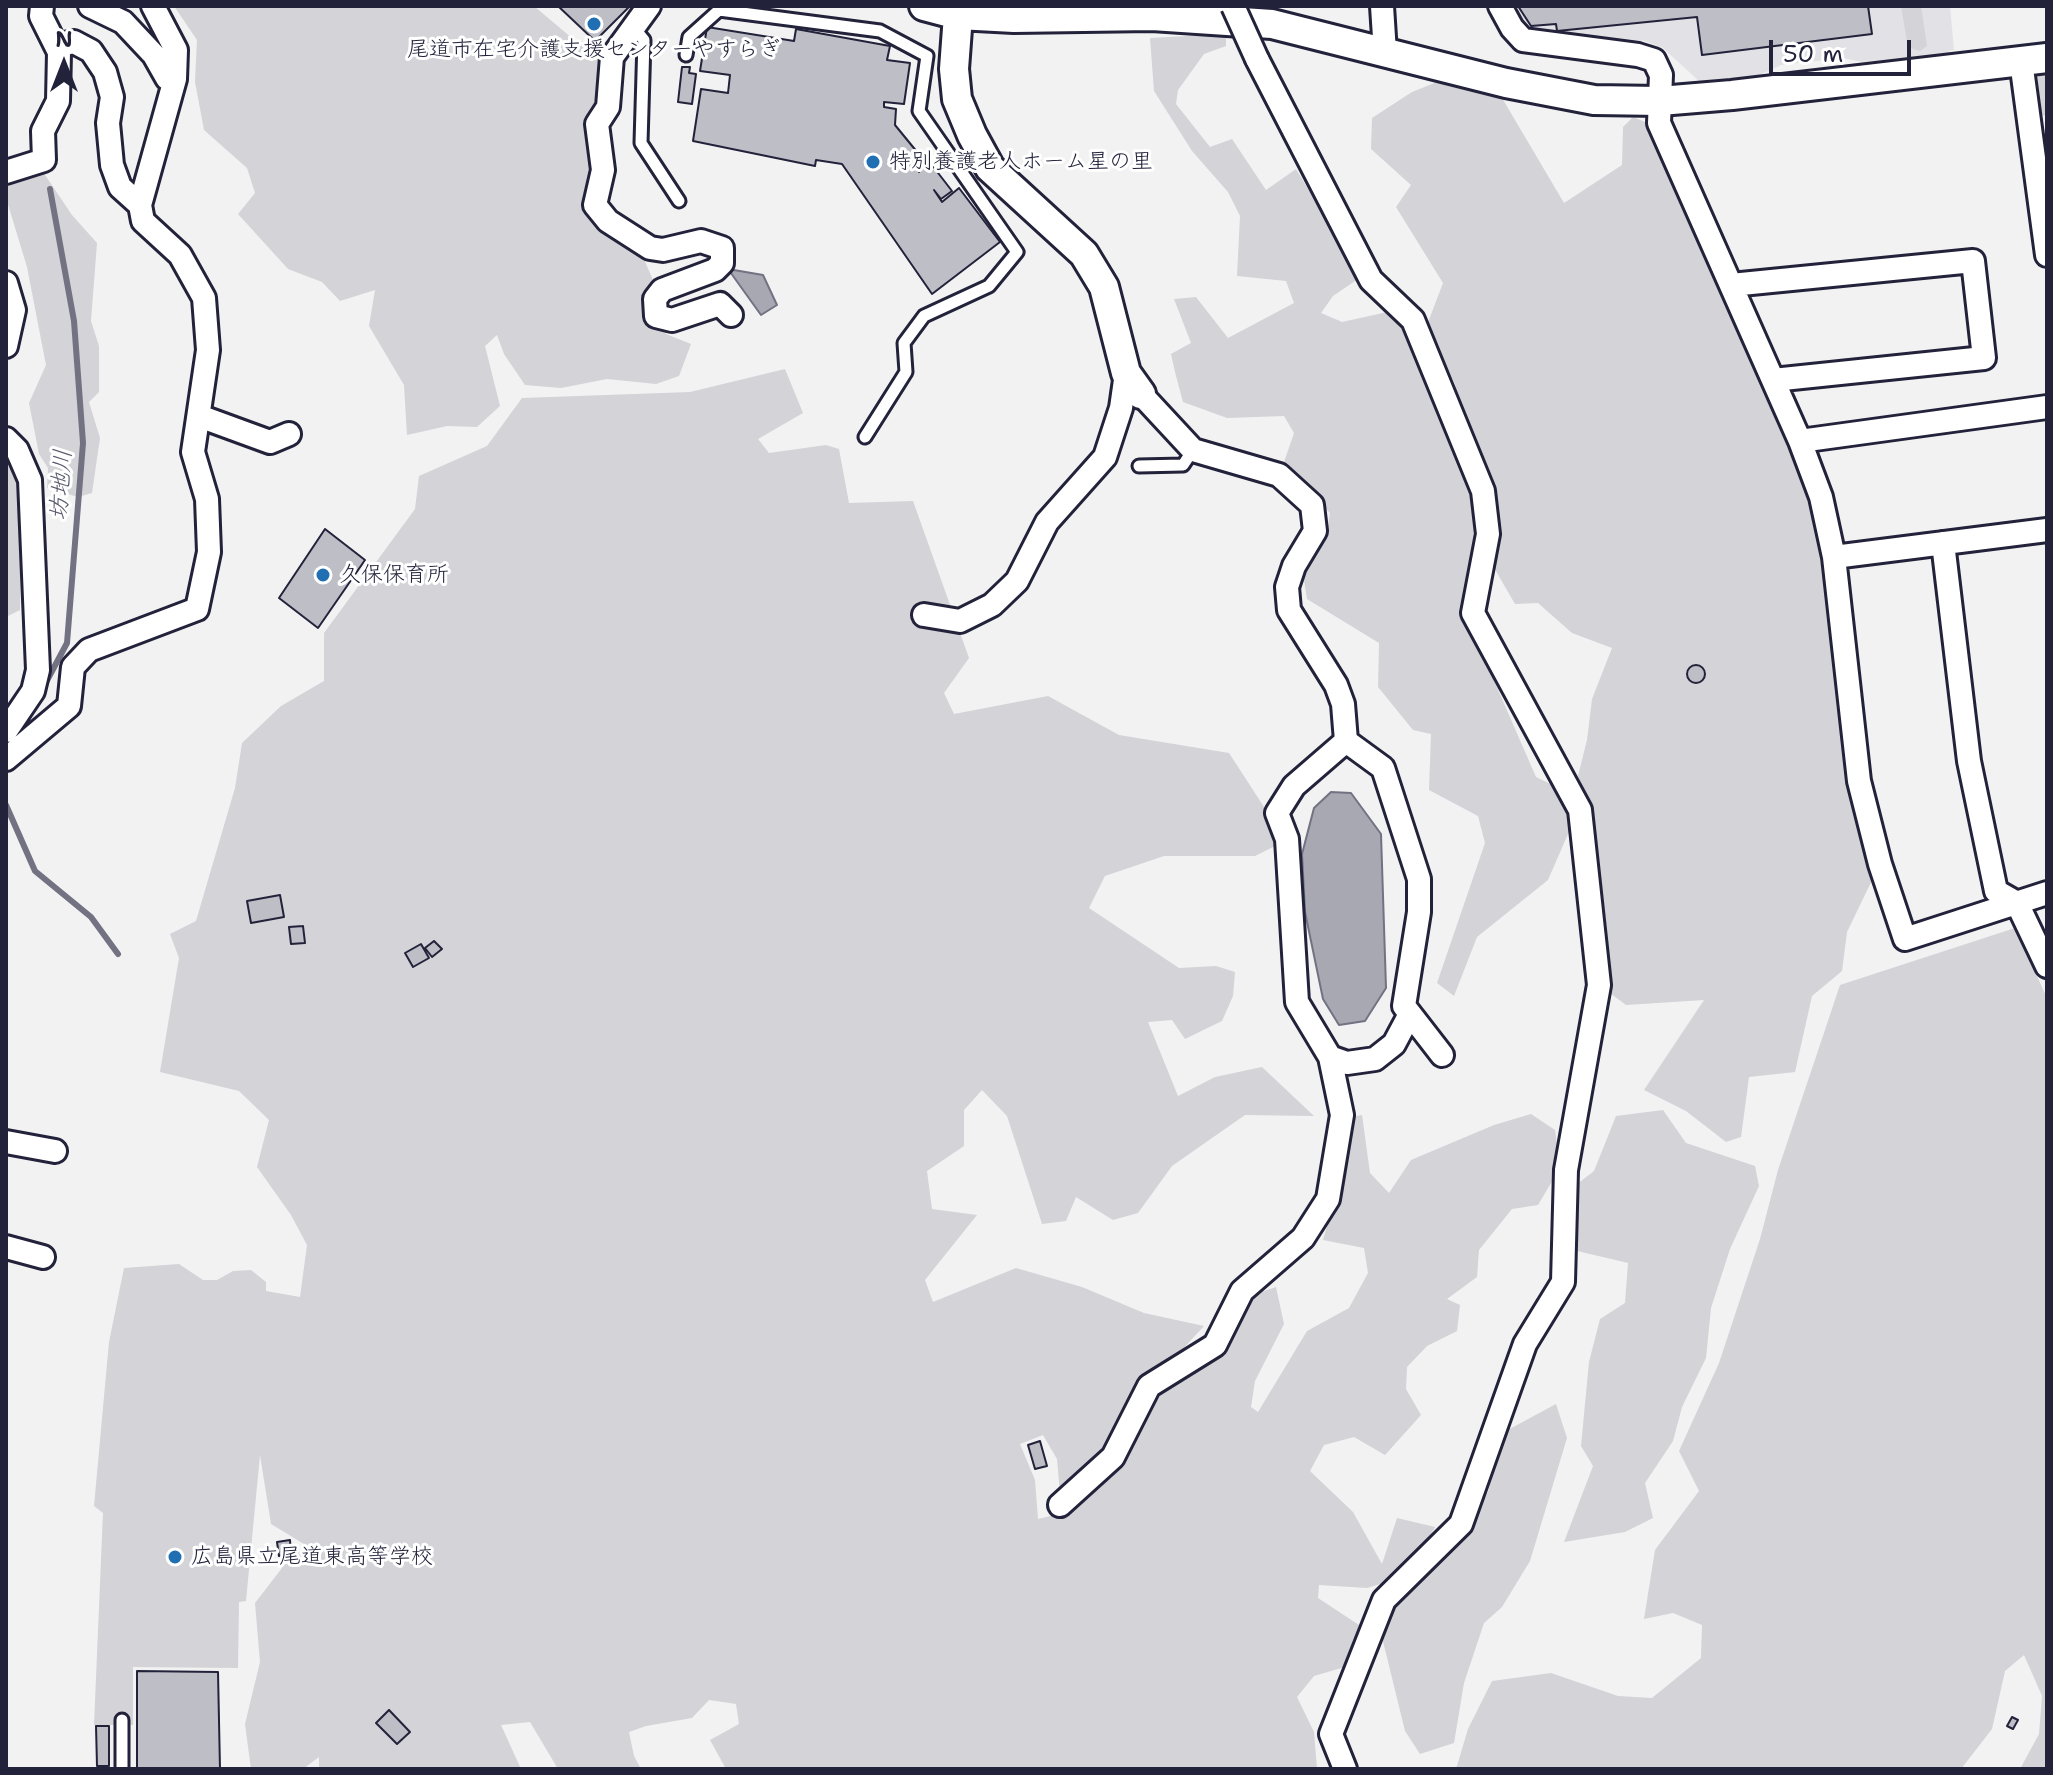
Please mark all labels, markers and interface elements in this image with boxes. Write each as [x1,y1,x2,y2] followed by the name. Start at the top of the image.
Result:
[585,15,603,33] marker: 尾道市在宅介護支援センターやすらぎ
[24,24,104,104] north arrow
[1773,24,1915,74] scale bar
[55,25,73,54] text: N
[407,37,781,63] place label: 尾道市在宅介護支援センターやすらぎ
[1783,38,1843,70] text: 50 m
[889,149,1153,175] place label: 特別養護老人ホーム星の里
[864,153,882,171] marker: 特別養護老人ホーム星の里
[45,448,79,522] water label: 坊地川
[339,562,449,588] place label: 久保保育所
[314,566,332,584] marker: 久保保育所
[191,1544,433,1570] place label: 広島県立尾道東高等学校
[166,1548,184,1566] marker: 広島県立尾道東高等学校

